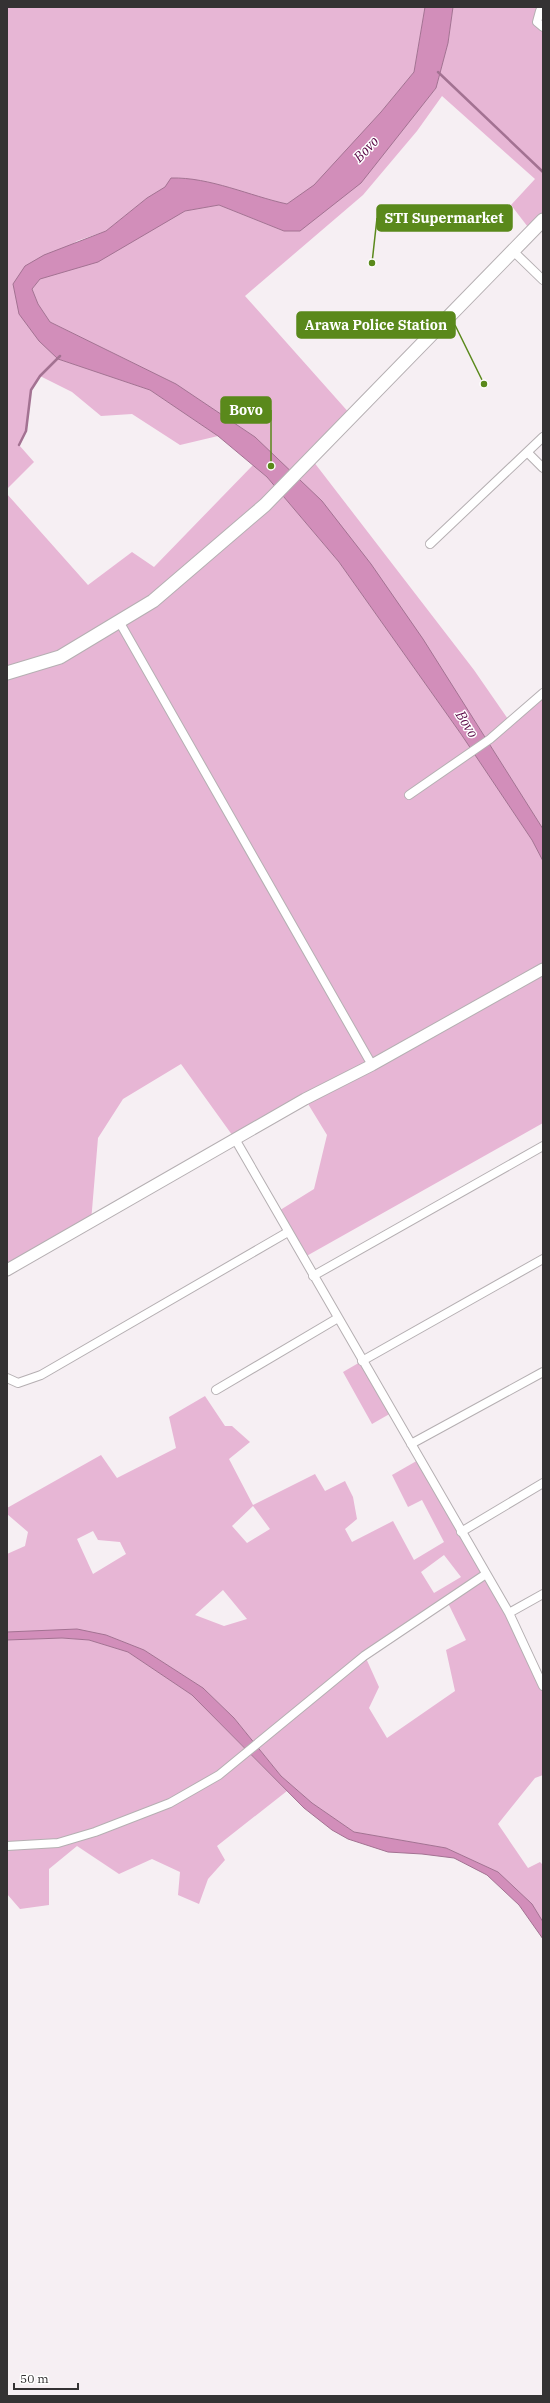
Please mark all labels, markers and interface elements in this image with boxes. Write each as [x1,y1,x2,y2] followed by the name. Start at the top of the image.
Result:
[349,132,382,166] water label: Bovo
[377,205,512,231] callout: STI Supermarket
[385,209,503,227] text: STI Supermarket
[297,312,455,338] callout: Arawa Police Station
[305,316,447,334] text: Arawa Police Station
[221,397,271,423] callout: Bovo
[229,401,263,419] text: Bovo
[451,706,482,741] water label: Bovo
[14,2365,78,2391] scale bar
[20,2371,49,2386] text: 50 m

